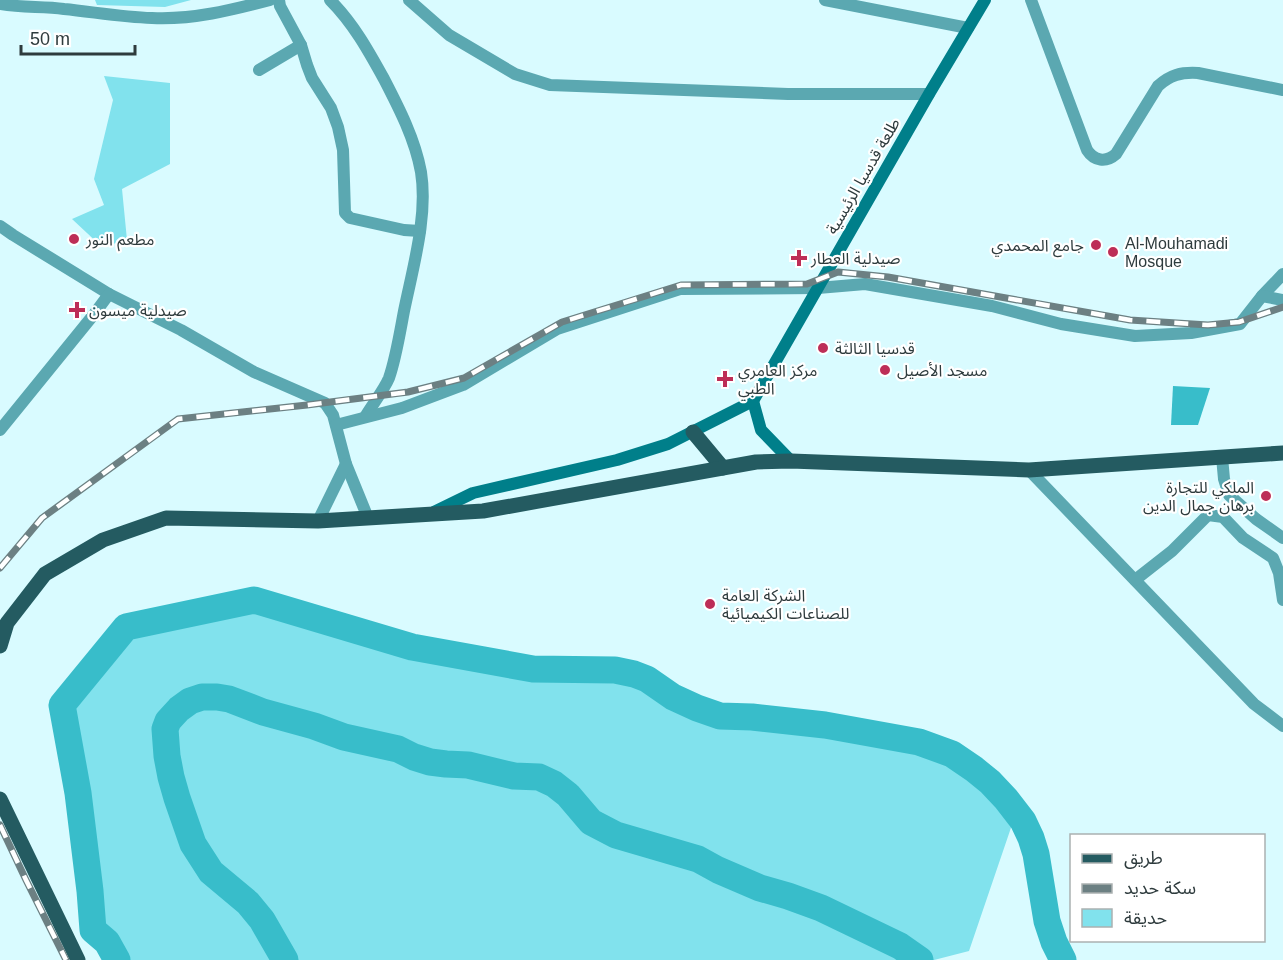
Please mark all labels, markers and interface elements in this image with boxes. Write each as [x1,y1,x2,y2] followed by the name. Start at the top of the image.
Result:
[21,18,135,56] scale bar
[30,29,70,49] text: 50 m
[823,115,904,237] street label: طلعة قدسيا الرئيسية
[85,231,154,252] place label: مطعم النور
[67,232,81,246] marker: مطعم النور
[1125,235,1228,270] place label: Al-Mouhamadi Mosque
[991,237,1084,258] place label: جامع المحمدي
[1089,238,1103,252] marker: جامع المحمدي
[1106,245,1120,259] marker: Al-Mouhamadi Mosque
[810,250,900,268] place label: صيدلية العطار
[792,251,806,265] marker: صيدلية العطار
[89,302,187,320] place label: صيدلية ميسون
[70,303,84,317] marker: صيدلية ميسون
[835,340,915,357] place label: قدسيا الثالثة
[816,341,830,355] marker: قدسيا الثالثة
[738,362,817,400] place label: مركز العامري الطبي
[897,362,987,380] place label: مسجد الأصيل
[878,363,892,377] marker: مسجد الأصيل
[716,370,734,388] marker: مركز العامري الطبي
[1143,479,1254,516] place label: الملكي للتجارة برهان جمال الدين
[1259,489,1273,503] marker: الملكي للتجارة برهان جمال الدين
[722,587,849,622] place label: الشركة العامة للصناعات الكيميائية
[703,597,717,611] marker: الشركة العامة للصناعات الكيميائية
[1070,834,1265,942] legend
[1124,848,1163,869] text: طريق
[1124,878,1196,898] text: سكة حديد
[1124,908,1167,928] text: حديقة

